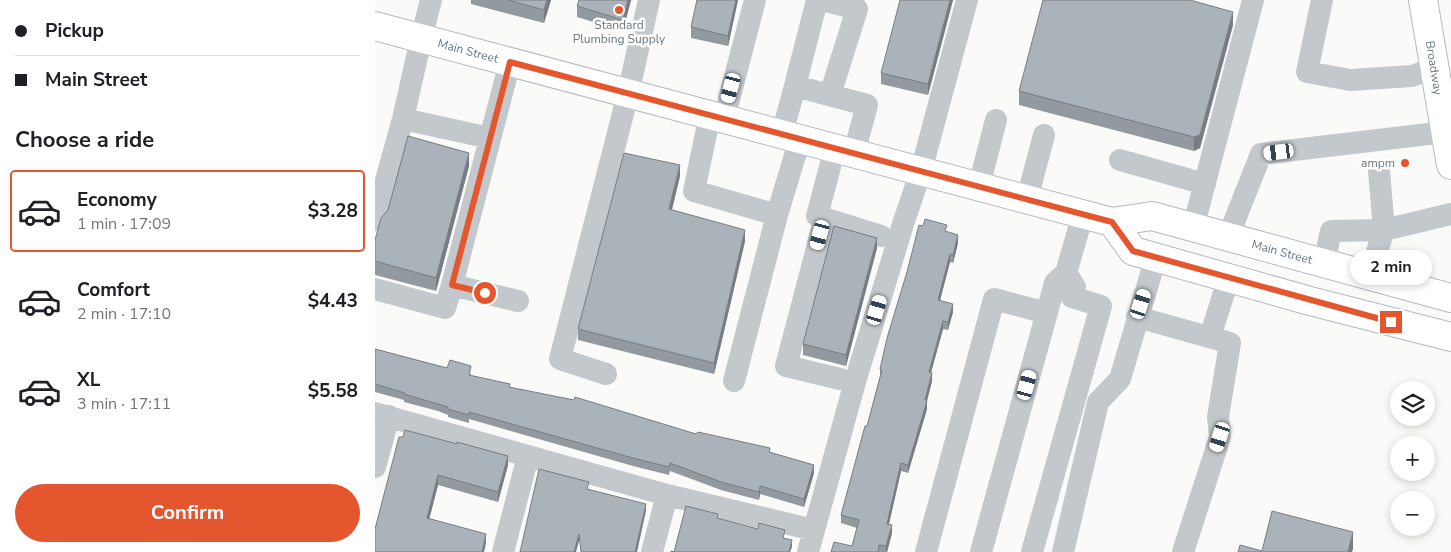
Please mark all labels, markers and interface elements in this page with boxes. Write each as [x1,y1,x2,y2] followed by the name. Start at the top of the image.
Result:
[613,4,625,16] marker: Standard Plumbing Supply
[573,17,666,47] place label: Standard Plumbing Supply
[45,18,104,44] text: Pickup
[436,35,501,67] street label: Main Street
[1422,40,1446,97] street label: Broadway
[45,67,147,93] text: Main Street
[719,72,742,104] car
[15,125,154,155] text: Choose a ride
[1263,143,1294,161] car
[1361,155,1395,171] place label: ampm
[1399,157,1411,169] marker: ampm
[77,187,157,213] text: Economy
[17,189,62,234] icon: car
[308,198,358,224] text: $3.28
[77,213,171,235] text: 1 min · 17:09
[808,219,831,251] car
[1250,236,1315,268] street label: Main Street
[1350,250,1432,284] callout: 2 min
[1370,256,1412,278] text: 2 min
[77,277,150,303] text: Comfort
[17,279,62,324] icon: car
[474,282,496,304] route start
[1129,287,1152,321] car
[308,288,358,314] text: $4.43
[865,293,888,327] car
[77,303,171,325] text: 2 min · 17:10
[1380,311,1402,333] route end
[77,367,100,393] text: XL
[17,369,62,414] icon: car
[1015,369,1038,401] car
[308,378,358,404] text: $5.58
[1390,381,1435,536] map controls
[1390,381,1435,426] button: layers
[77,393,171,415] text: 3 min · 17:11
[1208,420,1231,454] car
[1390,436,1435,481] button: +
[15,484,360,542] button: Confirm
[1390,491,1435,536] button: −

